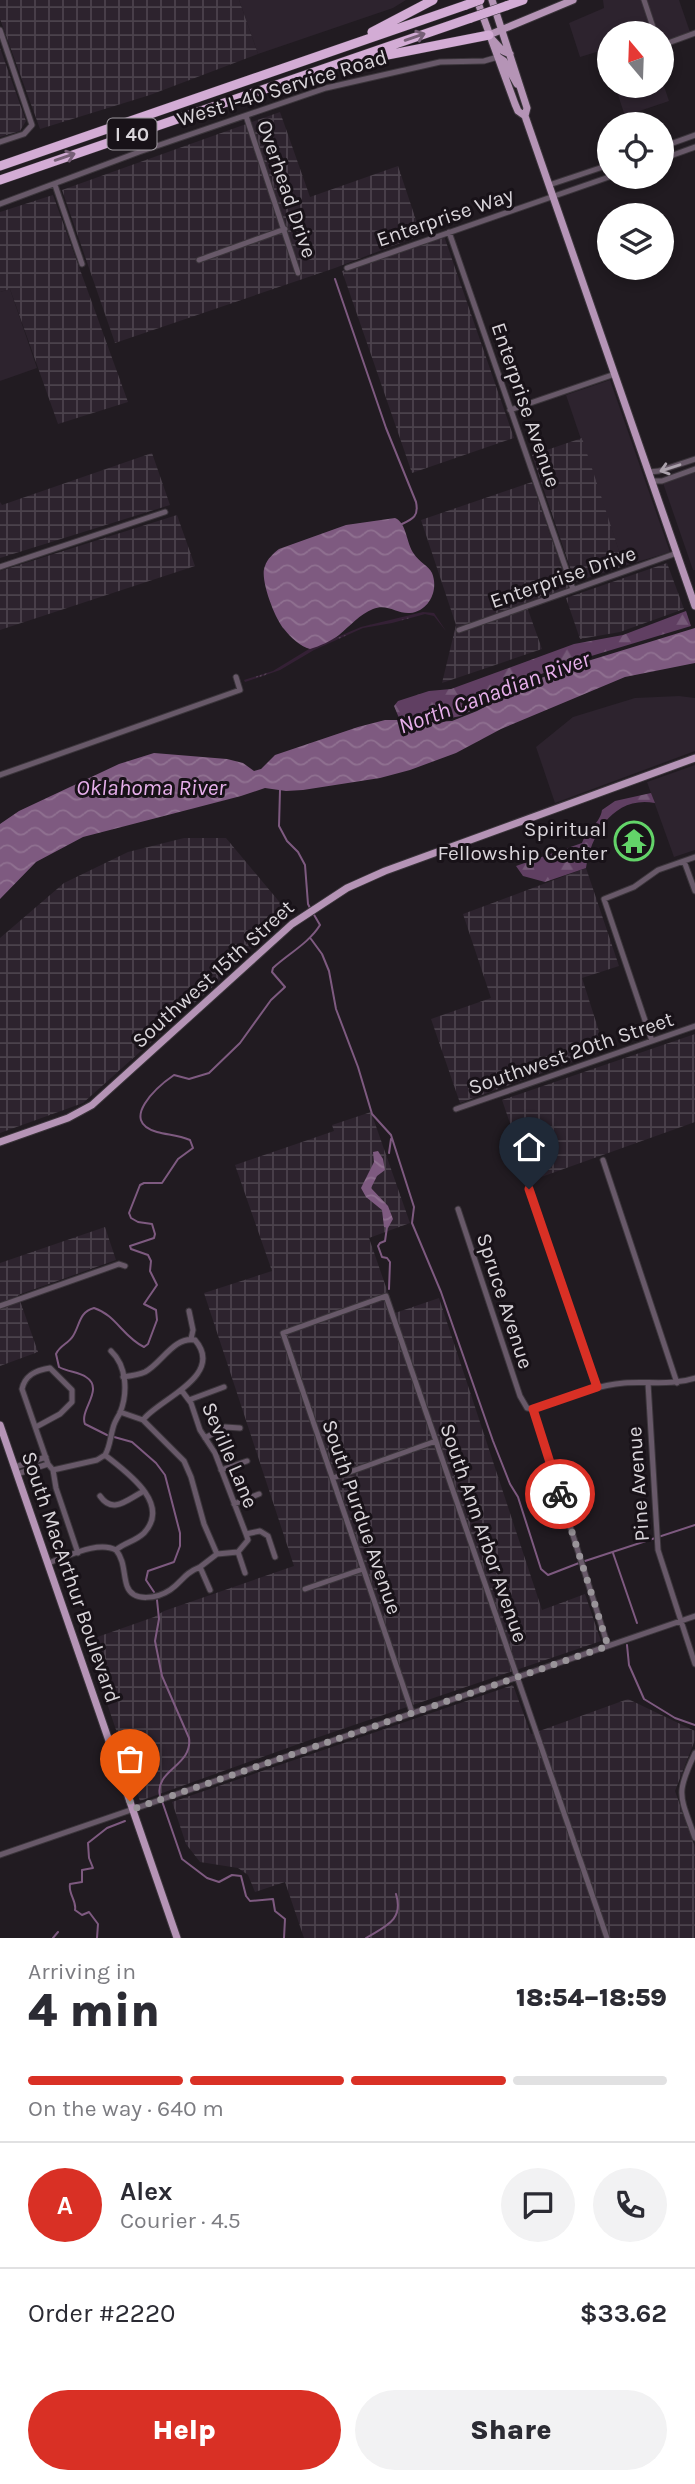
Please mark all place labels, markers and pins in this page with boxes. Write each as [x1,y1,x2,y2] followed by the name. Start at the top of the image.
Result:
[438,817,607,865] place label: Spiritual Fellowship Center
[613,820,655,862] temple icon: Spiritual Fellowship Center
[499,1117,559,1189] pin
[100,1729,160,1801] pin

